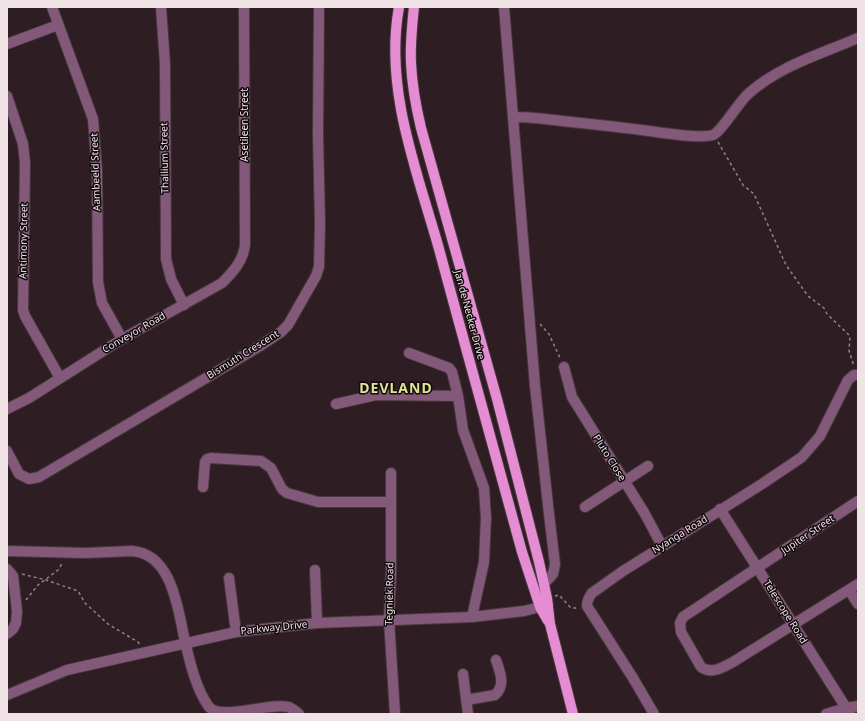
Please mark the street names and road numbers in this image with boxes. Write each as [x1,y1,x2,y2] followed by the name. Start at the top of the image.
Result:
[239,88,251,162] street label: Asetileen Street
[158,122,172,194] street label: Thallium Street
[89,133,103,211] street label: Aambeeld Street
[17,203,31,279] street label: Antimony Street
[451,269,487,361] street label: Jan de Necker Drive
[100,310,168,356] street label: Conveyor Road
[205,328,281,382] street label: Bismuth Crescent
[590,433,628,483] street label: Pluto Close
[650,513,710,557] street label: Nyanga Road
[779,513,837,557] street label: Jupiter Street
[383,562,397,626] street label: Tegniek Road
[761,578,809,646] street label: Telescope Road
[240,619,308,637] street label: Parkway Drive

